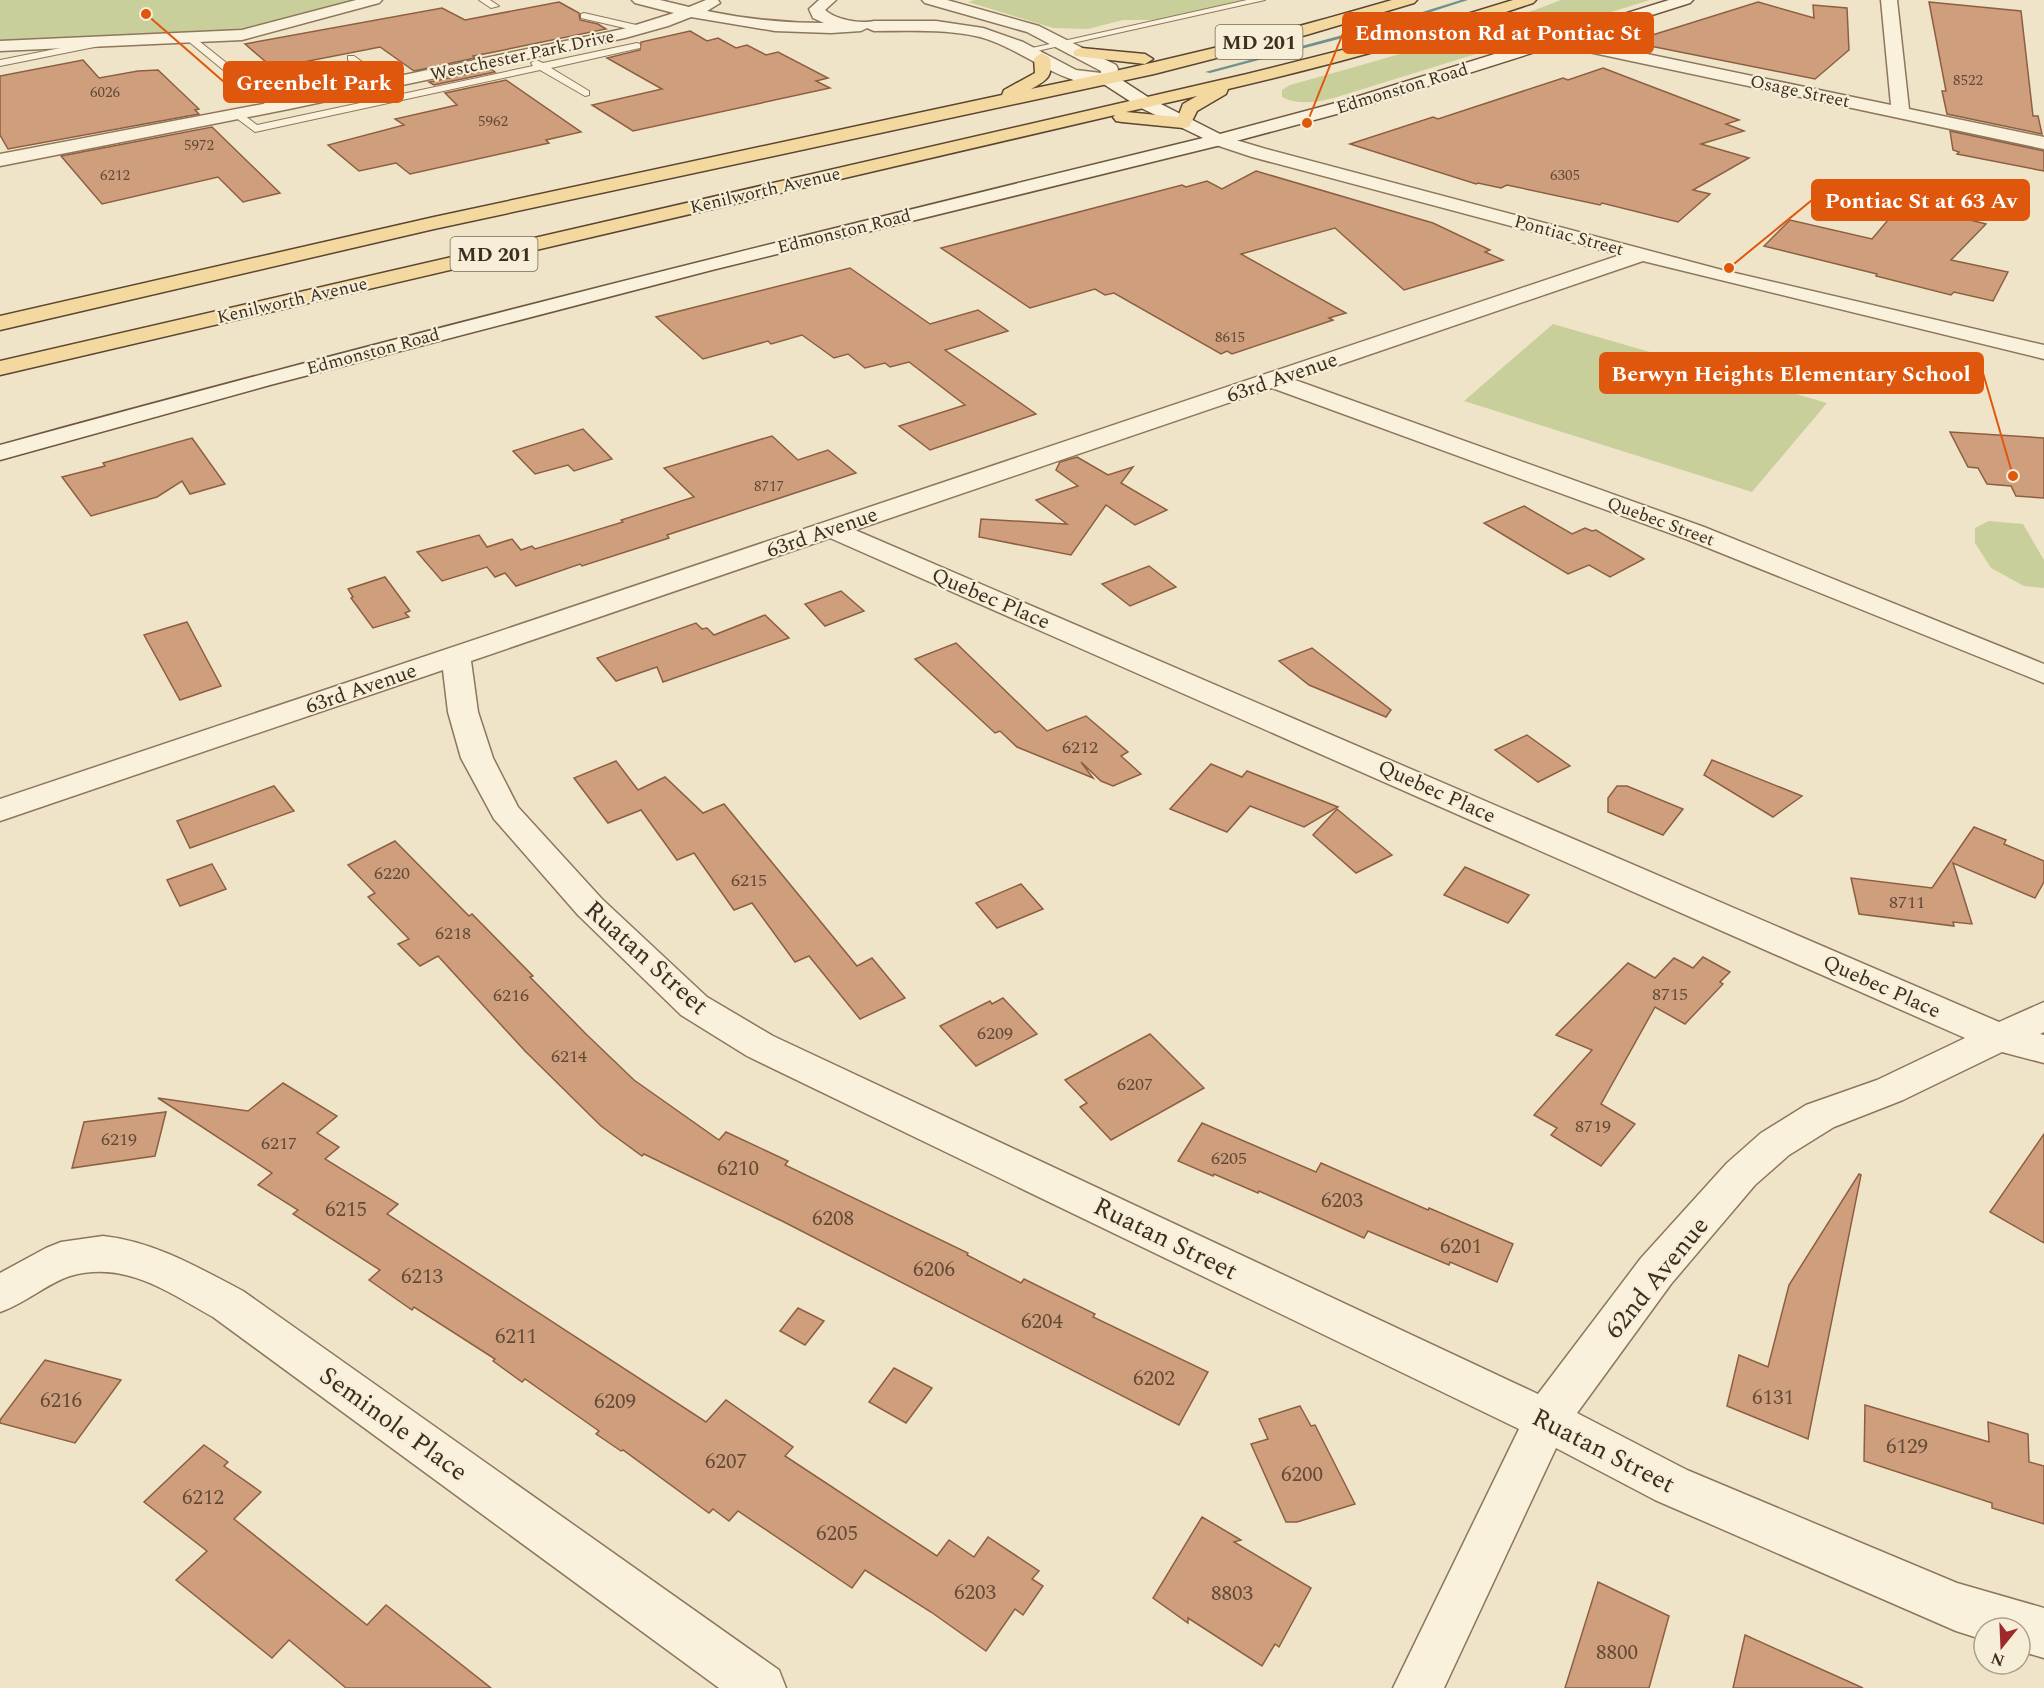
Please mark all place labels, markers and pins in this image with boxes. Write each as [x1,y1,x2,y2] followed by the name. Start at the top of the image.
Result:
[1343,13,1653,53] callout: Edmonston Rd at Pontiac St
[224,62,403,102] callout: Greenbelt Park
[1812,180,2029,220] callout: Pontiac St at 63 Av
[1600,353,1983,393] callout: Berwyn Heights Elementary School

